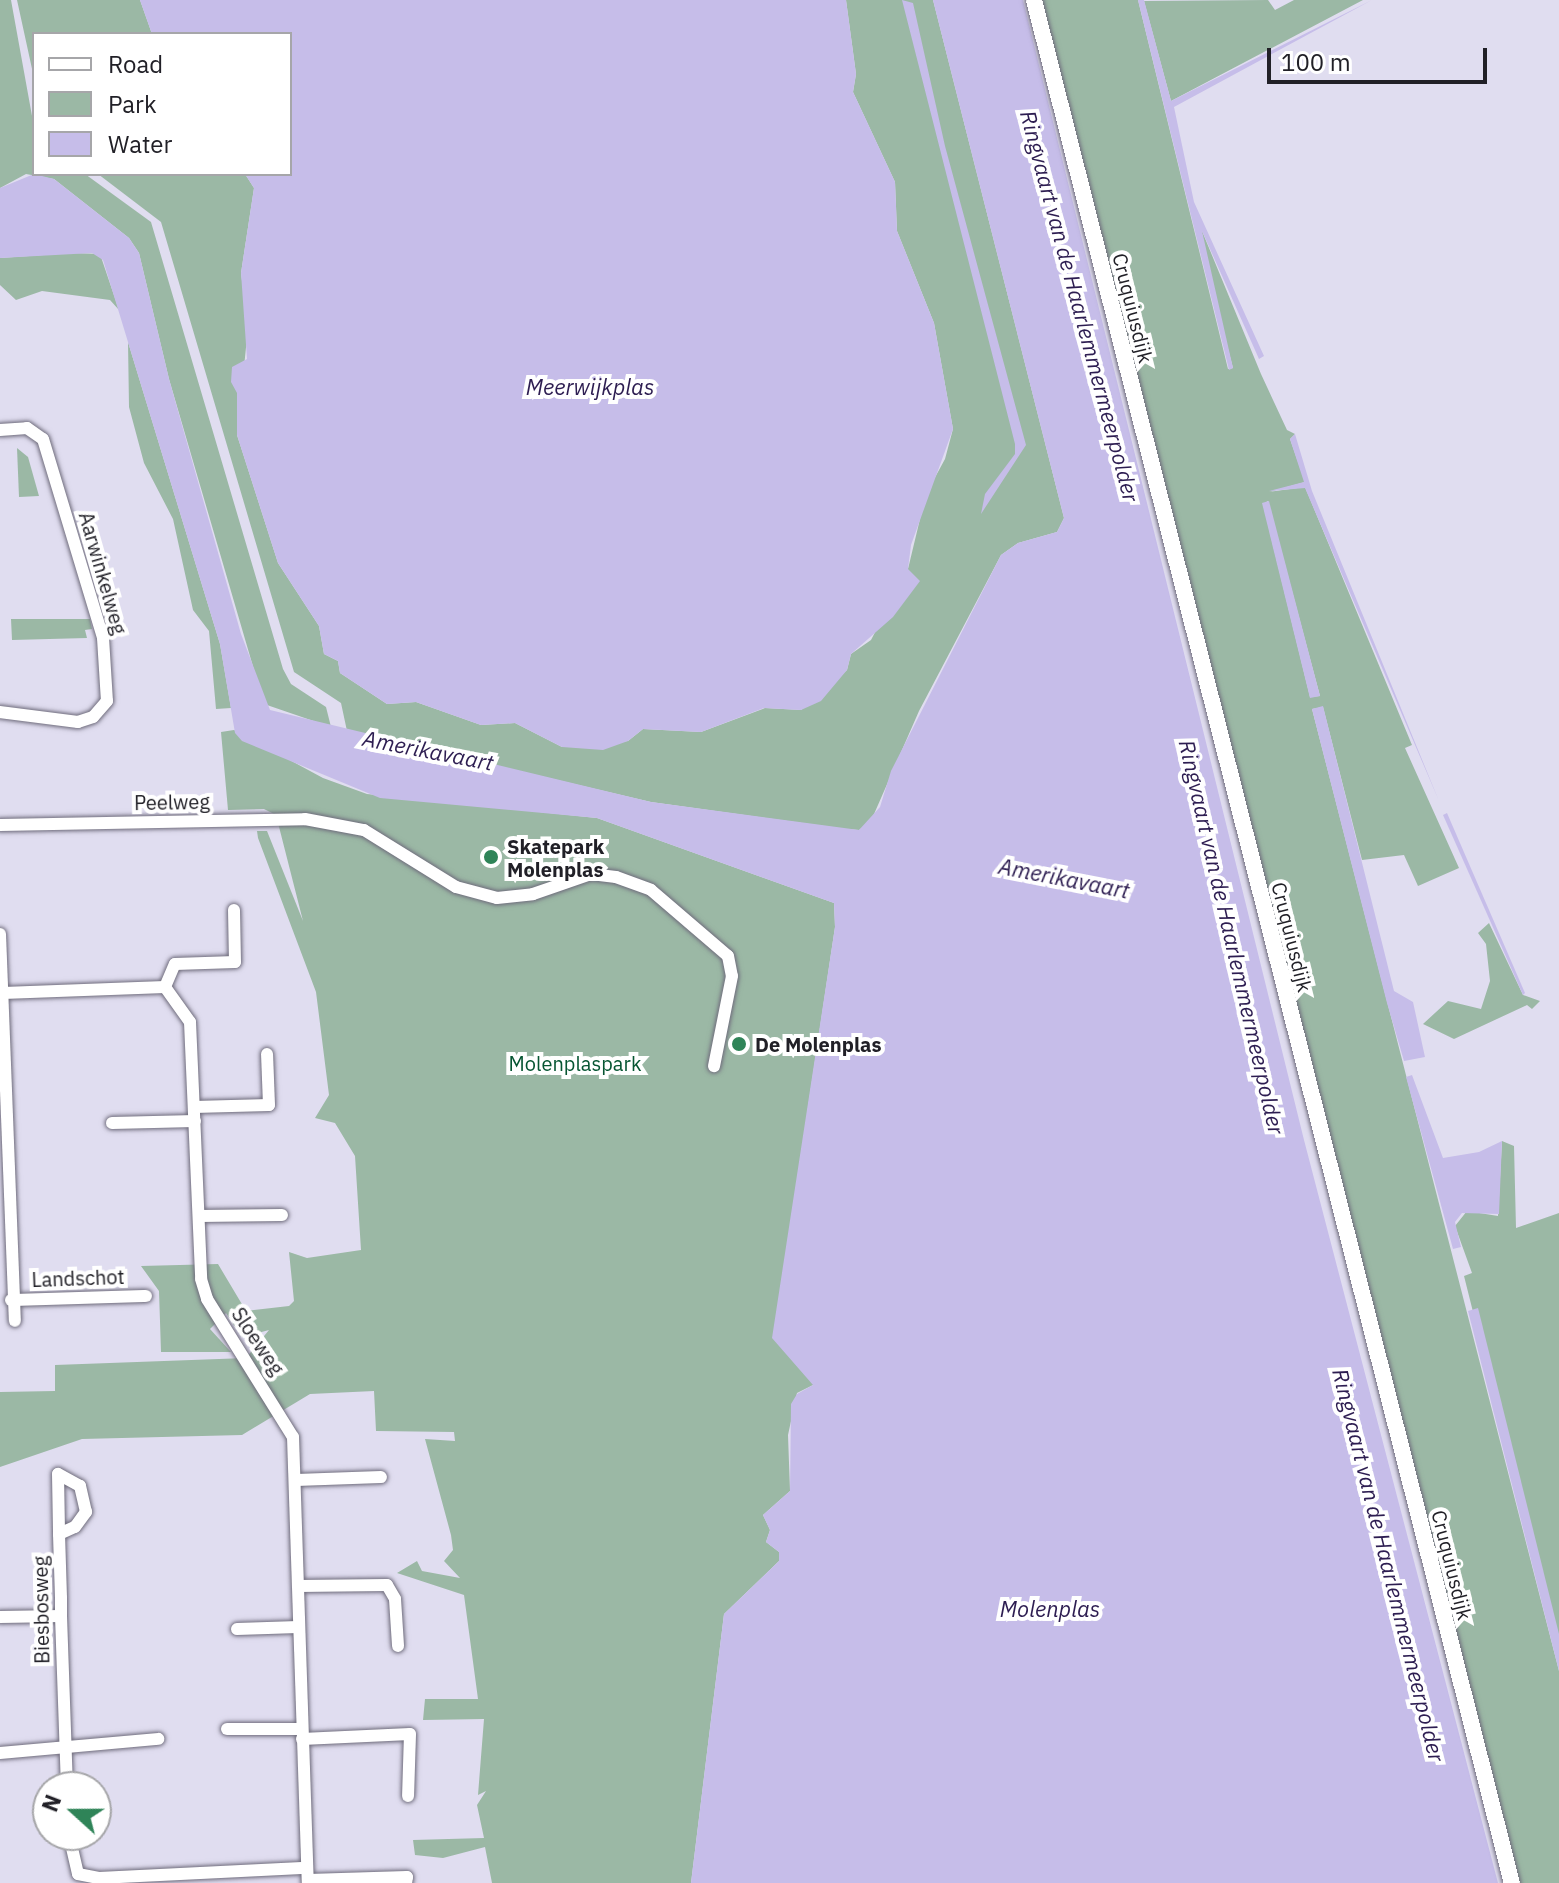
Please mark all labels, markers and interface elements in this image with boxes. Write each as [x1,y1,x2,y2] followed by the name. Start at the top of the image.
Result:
[32,32,292,176] legend
[1271,32,1491,82] scale bar
[1281,46,1351,78] text: 100 m
[108,48,163,80] text: Road
[108,88,157,120] text: Park
[1015,108,1145,504] water label: Ringvaart van de Haarlemmermeerpolder
[108,128,172,160] text: Water
[1108,251,1158,365] street label: Cruquiusdijk
[526,374,654,400] water label: Meerwijkplas
[74,509,132,637] street label: Aarwinkelweg
[361,724,495,776] water label: Amerikavaart
[1174,737,1290,1137] water label: Ringvaart van de Haarlemmermeerpolder
[134,789,210,815] street label: Peelweg
[507,834,604,881] place label: Skatepark Molenplas
[482,848,500,866] marker: Skatepark Molenplas
[997,852,1131,904] water label: Amerikavaart
[1267,880,1317,994] street label: Cruquiusdijk
[755,1032,881,1056] place label: De Molenplas
[730,1035,748,1053] marker: De Molenplas
[509,1051,641,1075] park label: Molenplaspark
[31,1264,125,1292] street label: Landschot
[227,1303,289,1379] street label: Sloeweg
[1327,1366,1451,1764] water label: Ringvaart van de Haarlemmermeerpolder
[1427,1508,1477,1622] street label: Cruquiusdijk
[28,1556,54,1664] street label: Biesbosweg
[1000,1596,1100,1622] water label: Molenplas
[32,1771,112,1851] north arrow
[35,1790,67,1816] text: N

